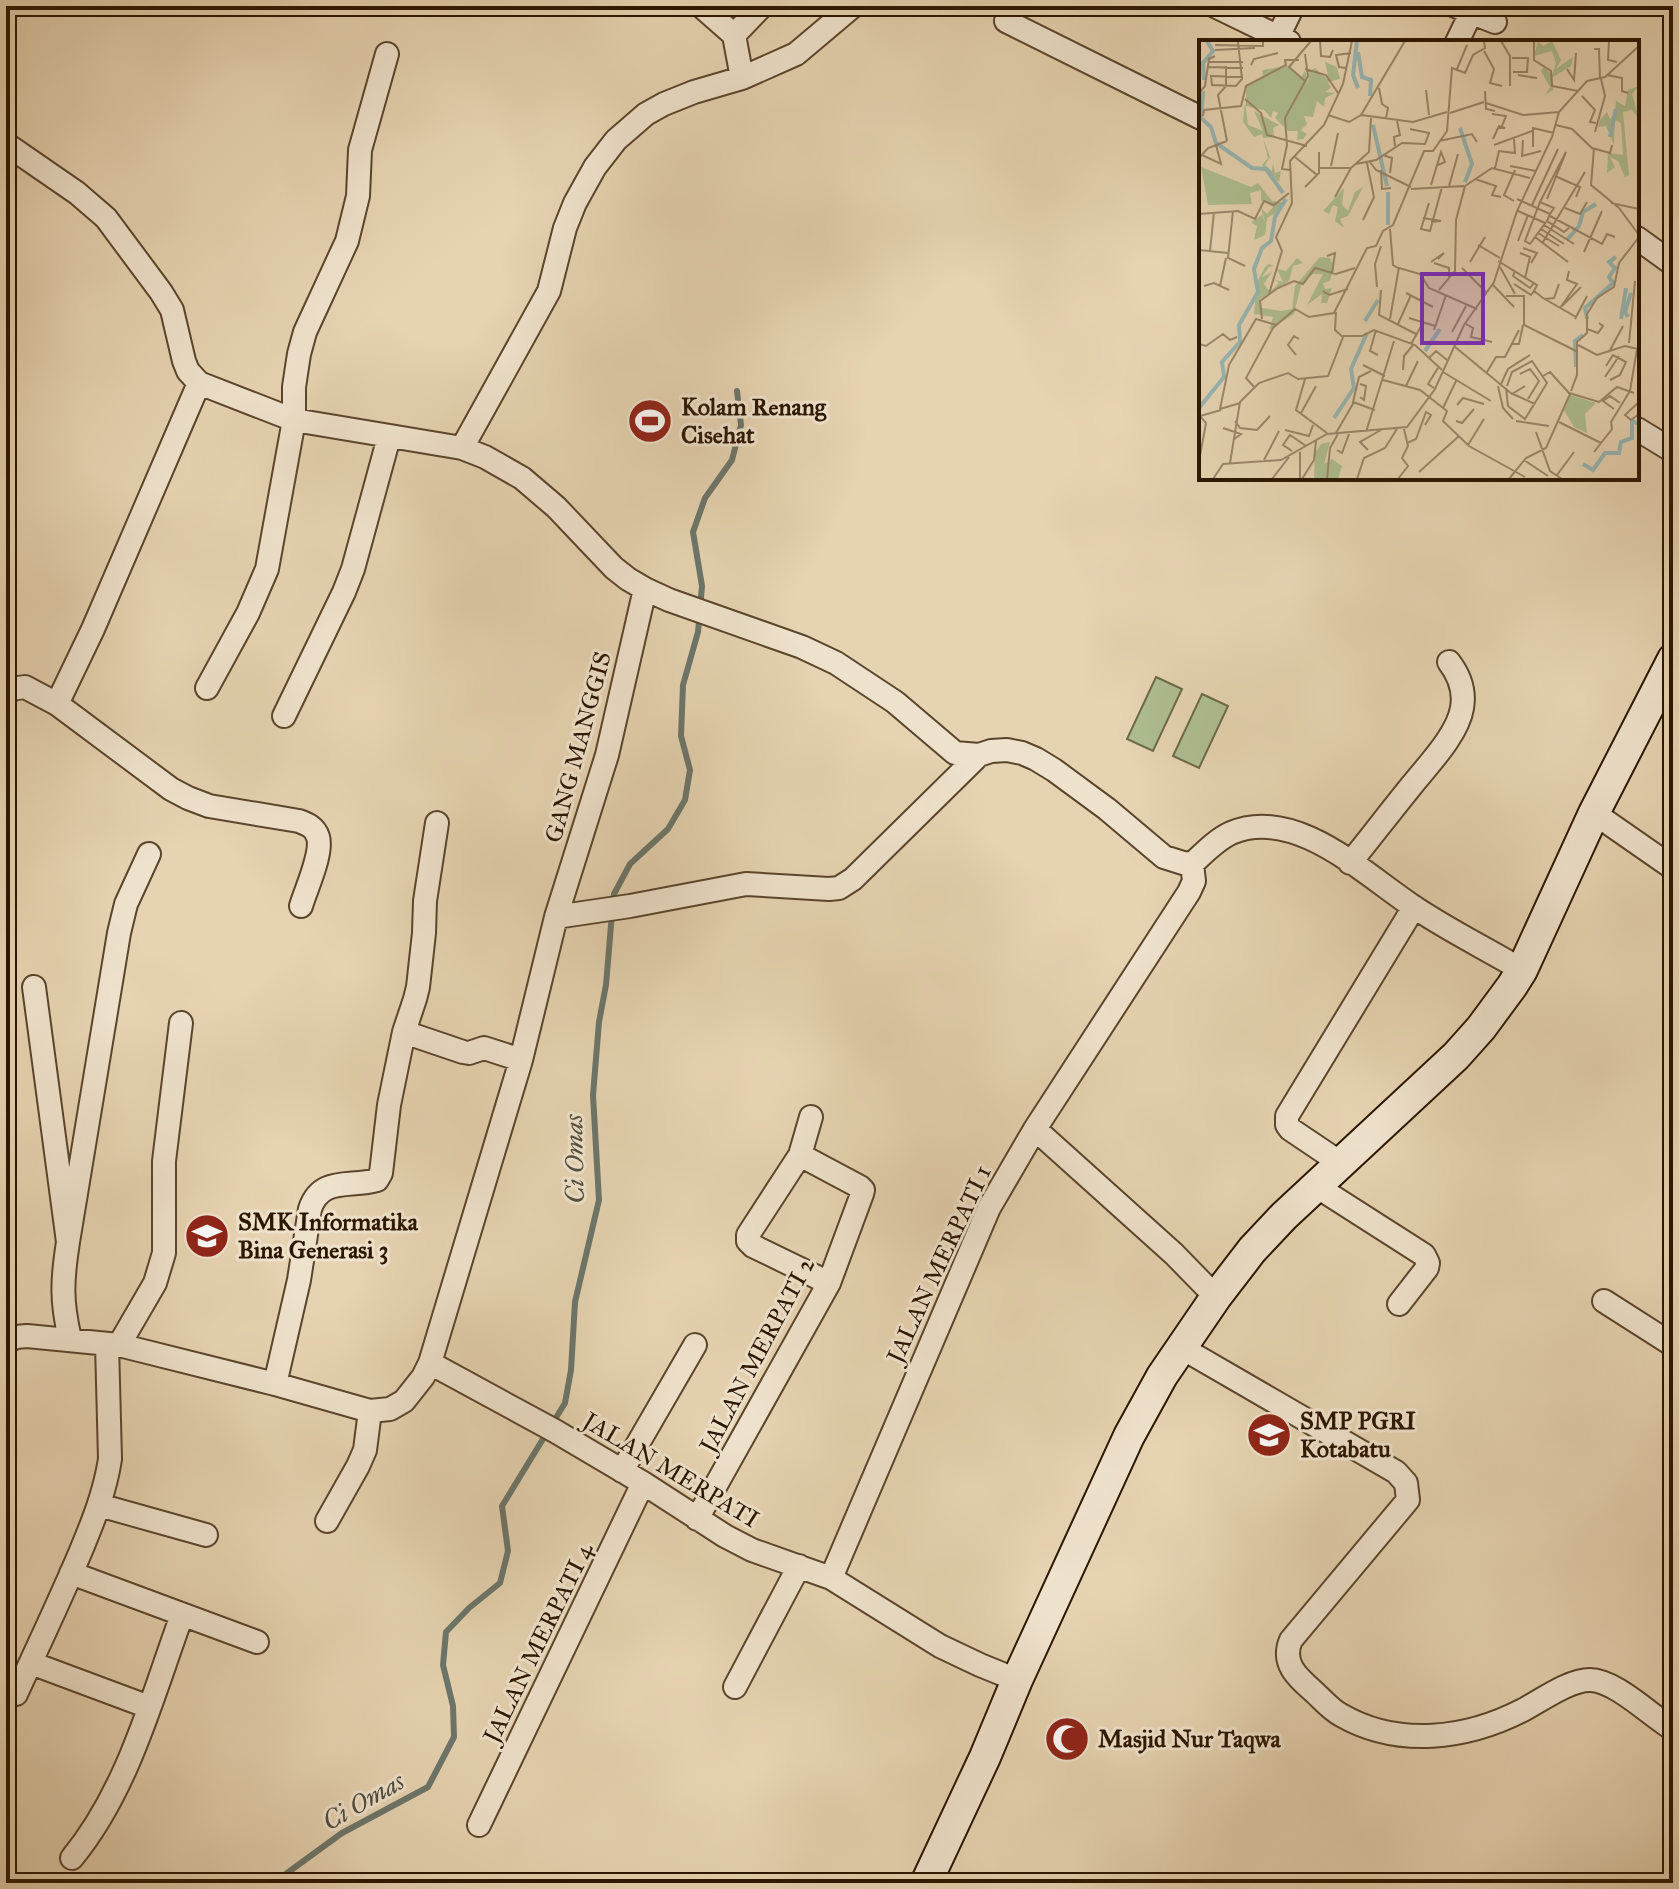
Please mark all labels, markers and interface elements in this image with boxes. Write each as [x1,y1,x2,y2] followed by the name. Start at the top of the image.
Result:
[1199,40,1639,480] inset map
[681,392,827,450] place label: Kolam Renang Cisehat
[626,397,674,445] sports icon: Kolam Renang Cisehat
[538,648,618,846] street label: GANG MANGGIS
[557,1114,591,1204] water label: Ci Omas
[879,1160,998,1370] street label: JALAN MERPATI 1
[238,1207,419,1265] place label: SMK Informatika Bina Generasi 3
[183,1212,231,1260] school or university icon: SMK Informatika Bina Generasi 3
[691,1252,821,1460] street label: JALAN MERPATI 2
[575,1404,764,1534] street label: JALAN MERPATI
[1300,1406,1416,1464] place label: SMP PGRI Kotabatu
[1245,1411,1293,1459] school or university icon: SMP PGRI Kotabatu
[475,1538,600,1750] street label: JALAN MERPATI 4
[1043,1715,1091,1763] mosque icon: Masjid Nur Taqwa
[1098,1724,1281,1754] place label: Masjid Nur Taqwa
[316,1765,410,1837] water label: Ci Omas

